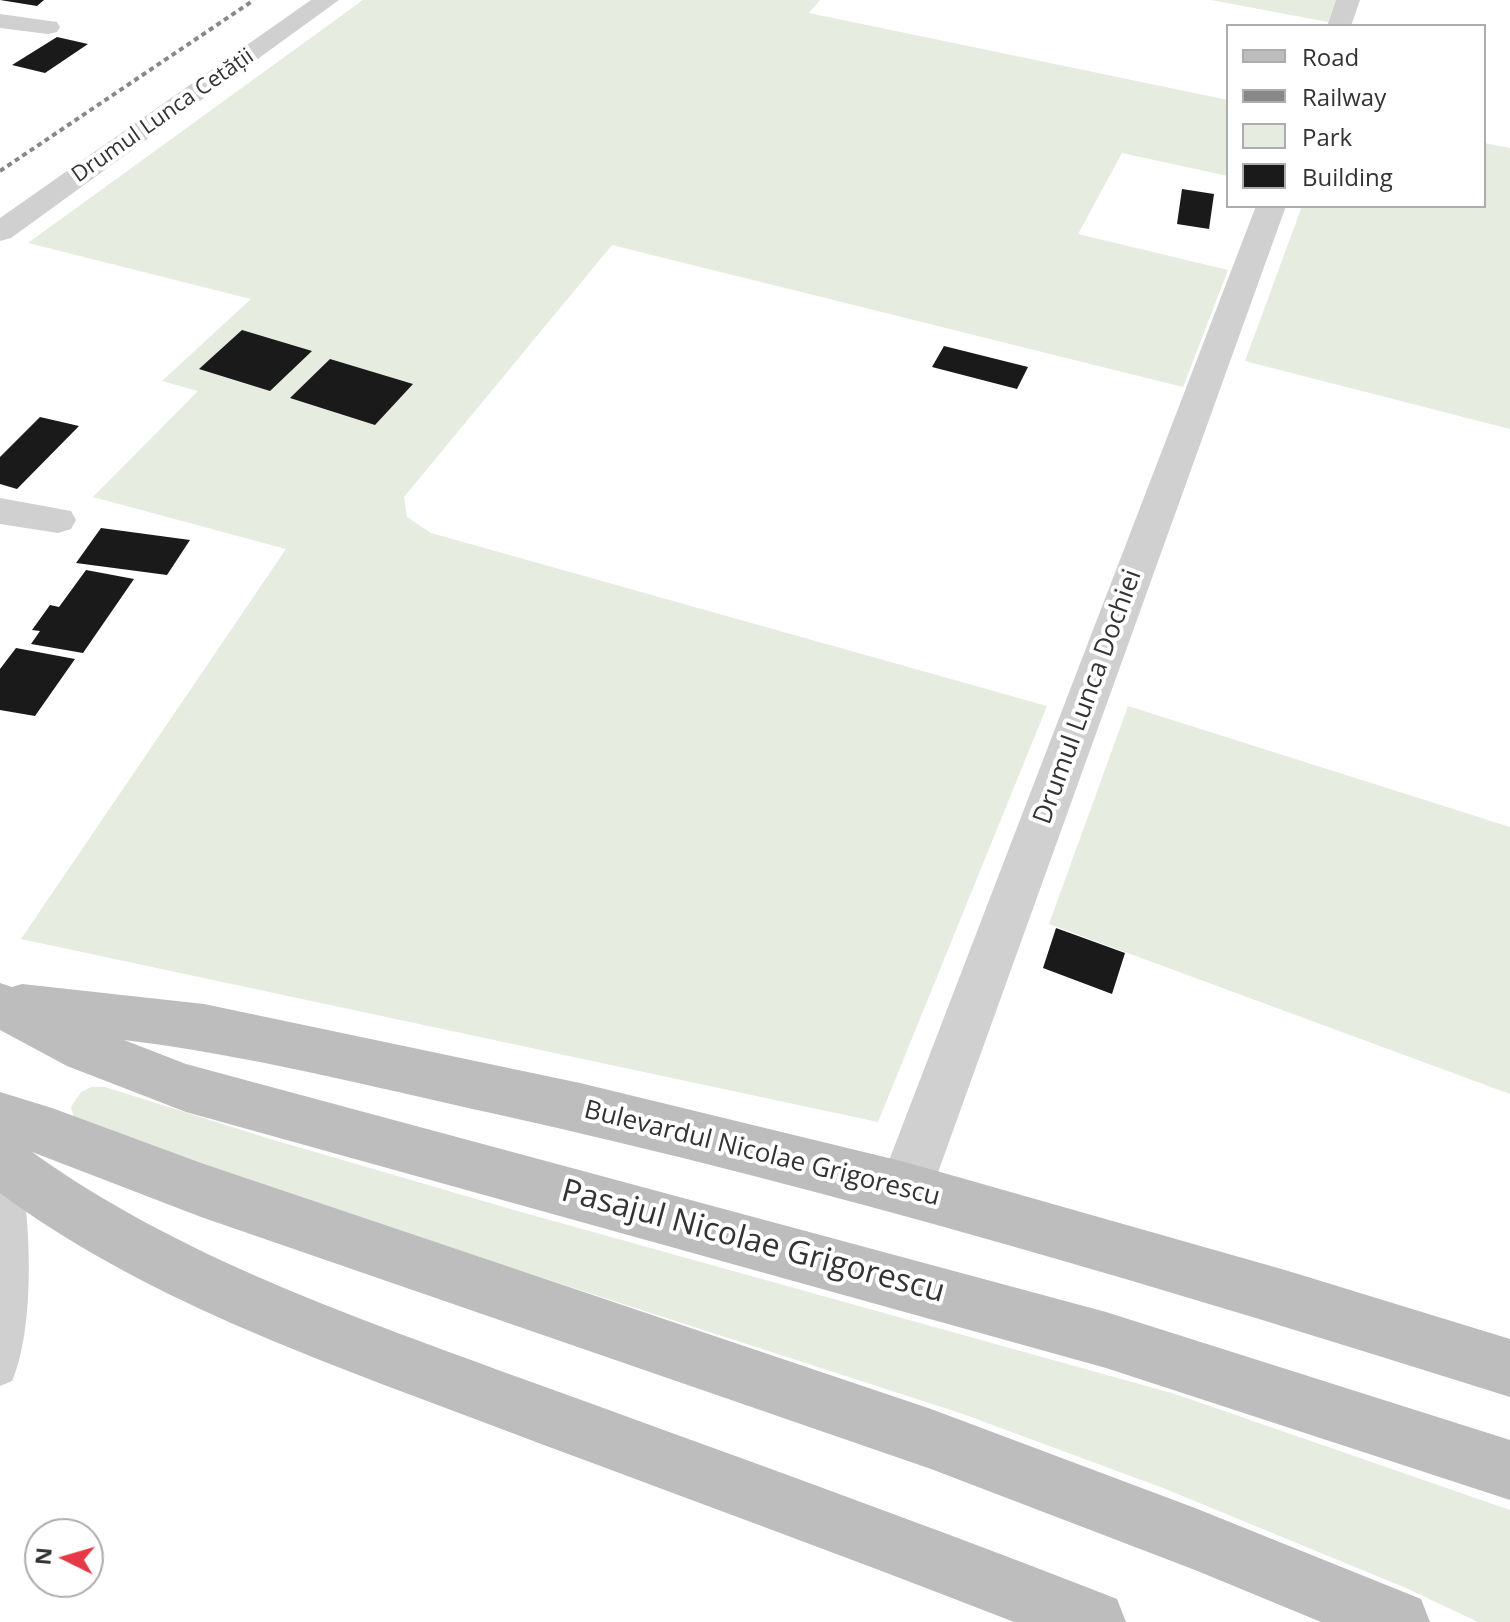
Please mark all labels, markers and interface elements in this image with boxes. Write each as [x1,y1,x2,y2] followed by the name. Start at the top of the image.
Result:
[1226,24,1486,208] legend
[1302,40,1359,73] text: Road
[67,43,259,189] street label: Drumul Lunca Cetății
[1302,80,1386,113] text: Railway
[1302,120,1352,153] text: Park
[1302,160,1393,193] text: Building
[1027,566,1149,828] street label: Drumul Lunca Dochiei
[581,1095,943,1213] street label: Bulevardul Nicolae Grigorescu
[557,1172,949,1312] street label: Pasajul Nicolae Grigorescu
[24,1518,104,1598] north arrow
[26,1546,58,1566] text: N

